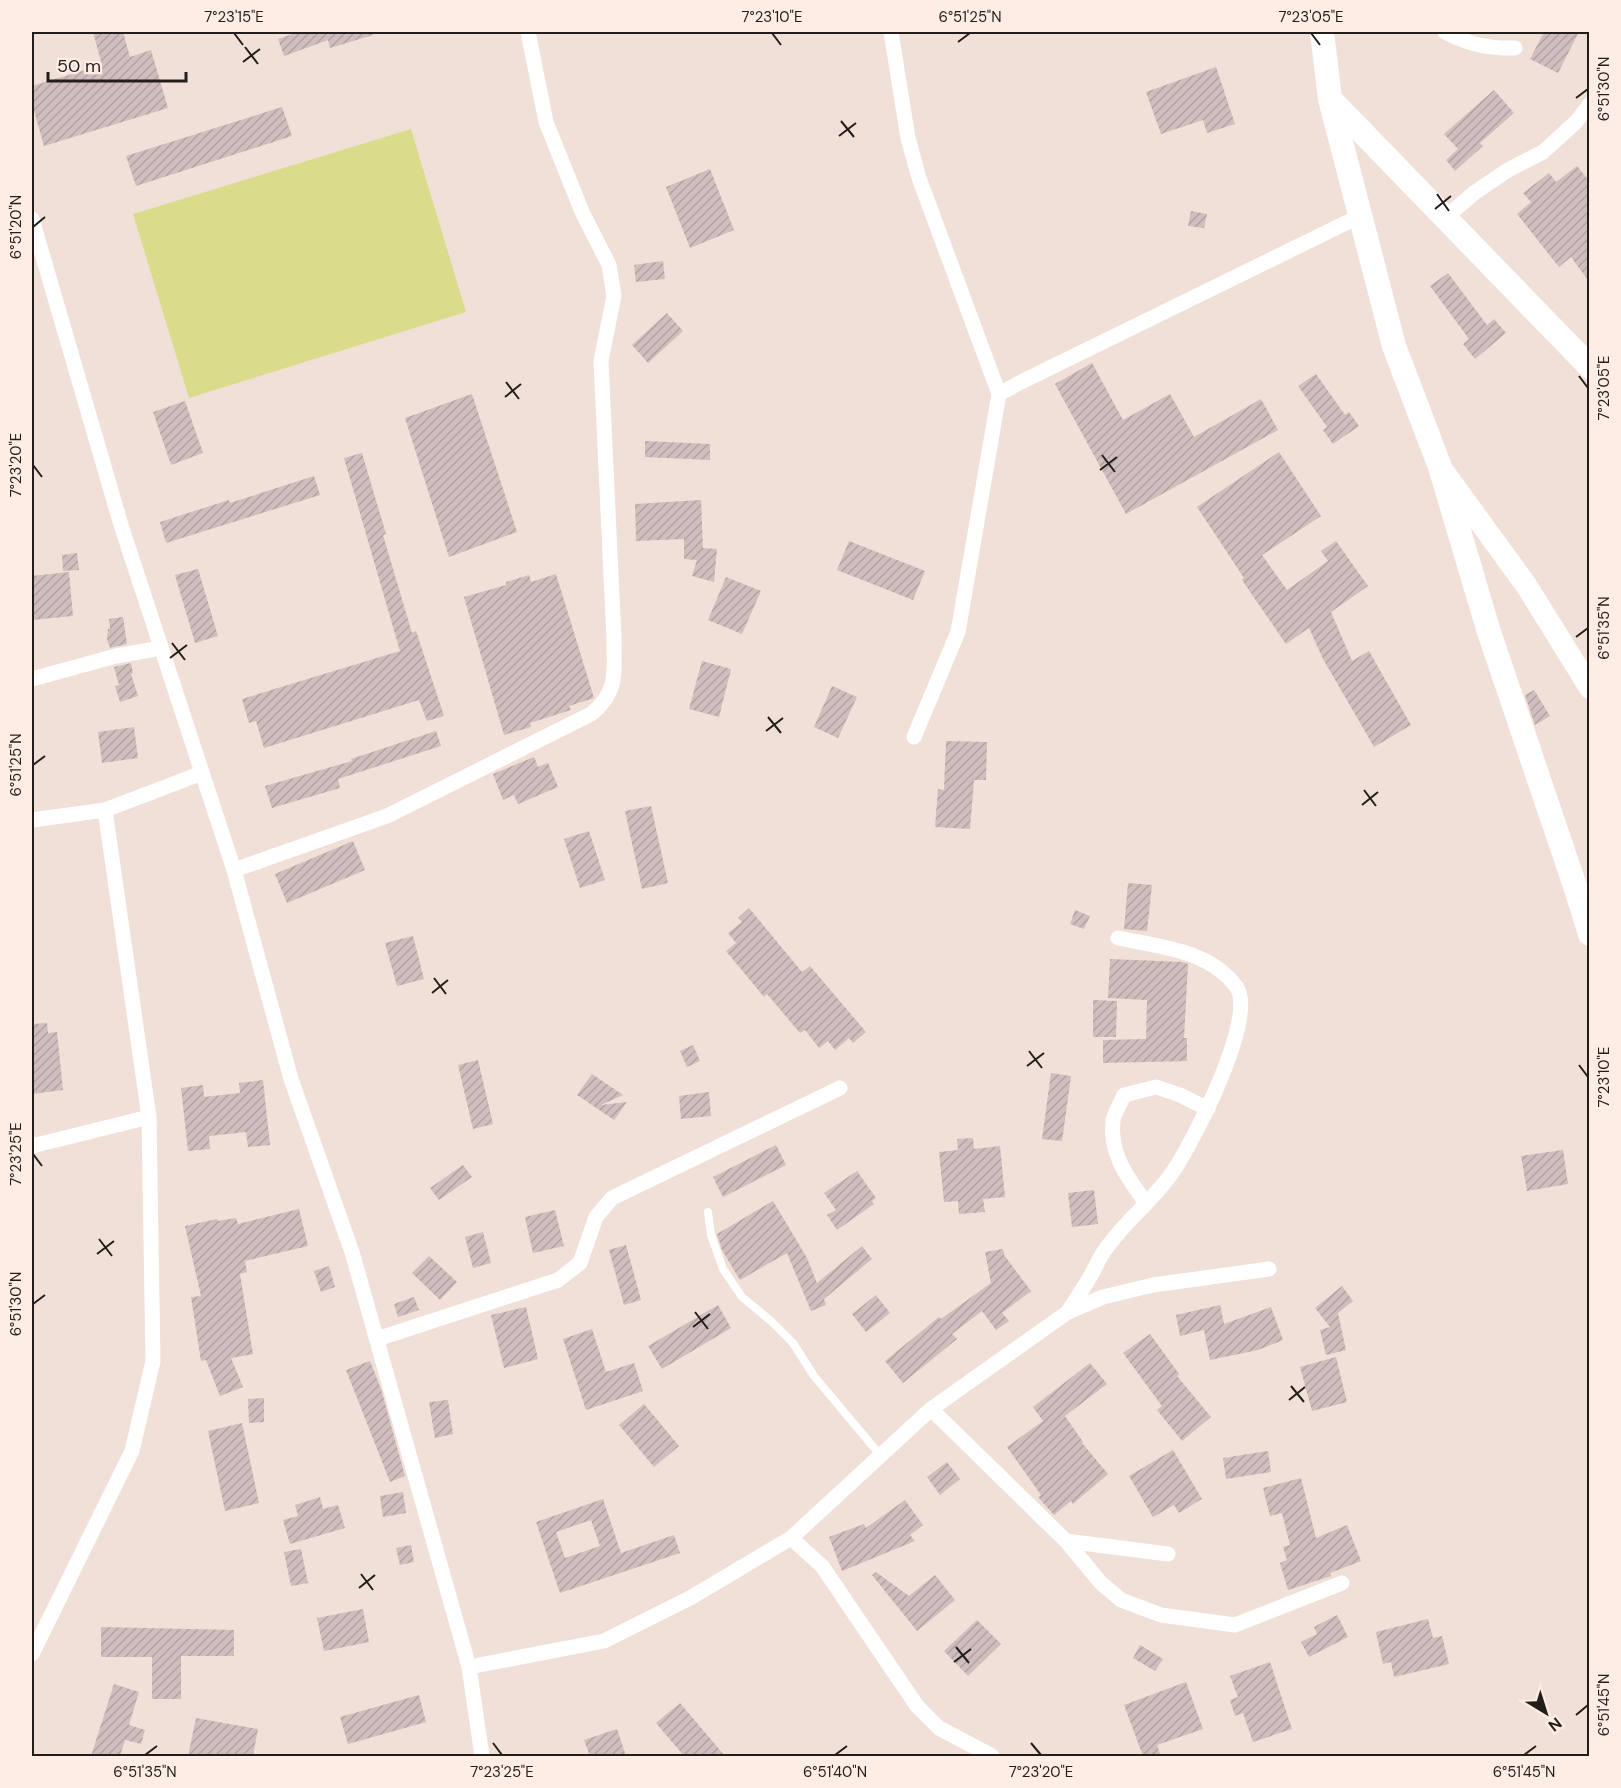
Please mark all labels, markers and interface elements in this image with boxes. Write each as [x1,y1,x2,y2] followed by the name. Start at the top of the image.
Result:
[204,7,264,27] text: 7°23'15"E
[742,7,802,27] text: 7°23'10"E
[938,7,1002,27] text: 6°51'25"N
[1278,7,1344,27] text: 7°23'05"E
[48,45,186,83] scale bar
[57,54,101,78] text: 50 m
[1594,57,1614,121] text: 6°51'30"N
[6,195,26,259] text: 6°51'20"N
[1594,355,1614,421] text: 7°23'05"E
[6,433,26,497] text: 7°23'20"E
[1594,596,1614,660] text: 6°51'35"N
[6,733,26,797] text: 6°51'25"N
[1594,1047,1614,1107] text: 7°23'10"E
[6,1122,26,1186] text: 7°23'25"E
[6,1272,26,1336] text: 6°51'30"N
[1594,1674,1614,1736] text: 6°51'45"N
[1516,1683,1576,1743] north arrow
[1544,1713,1566,1736] text: N
[113,1762,177,1782] text: 6°51'35"N
[470,1762,534,1782] text: 7°23'25"E
[803,1762,867,1782] text: 6°51'40"N
[1009,1762,1073,1782] text: 7°23'20"E
[1493,1762,1555,1782] text: 6°51'45"N

